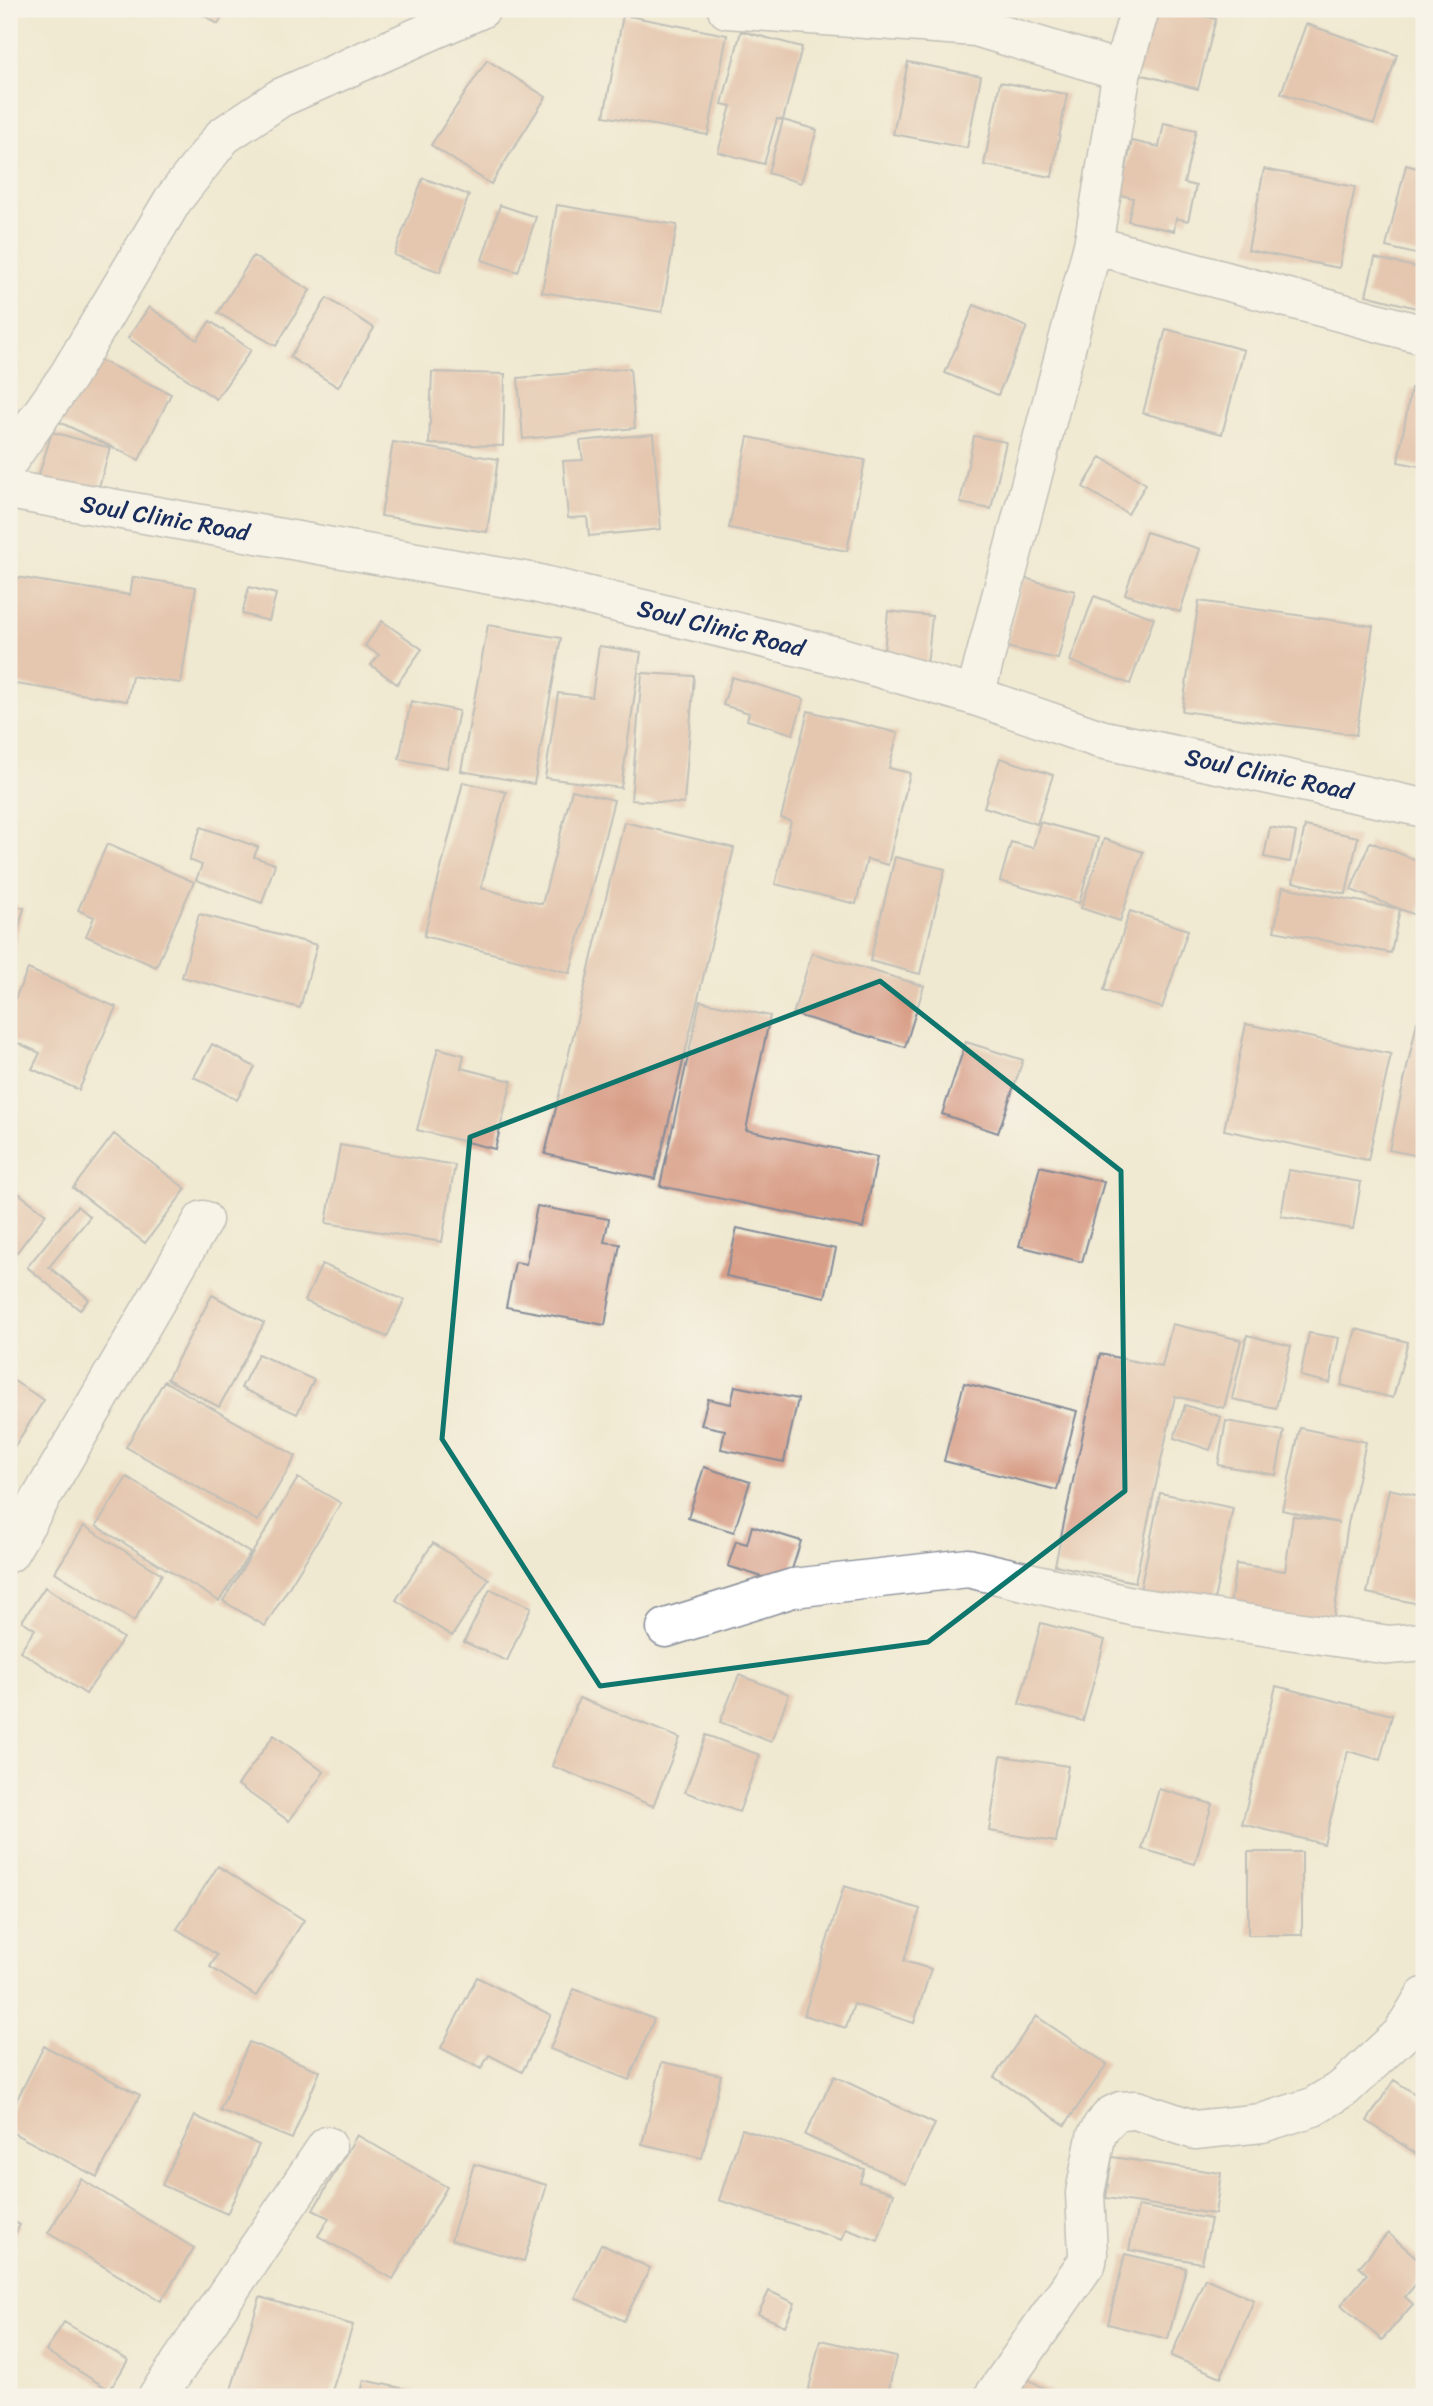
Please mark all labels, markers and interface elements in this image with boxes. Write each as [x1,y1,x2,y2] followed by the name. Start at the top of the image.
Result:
[77,482,254,554] street label: Soul Clinic Road
[633,587,810,669] street label: Soul Clinic Road
[1181,736,1358,813] street label: Soul Clinic Road

